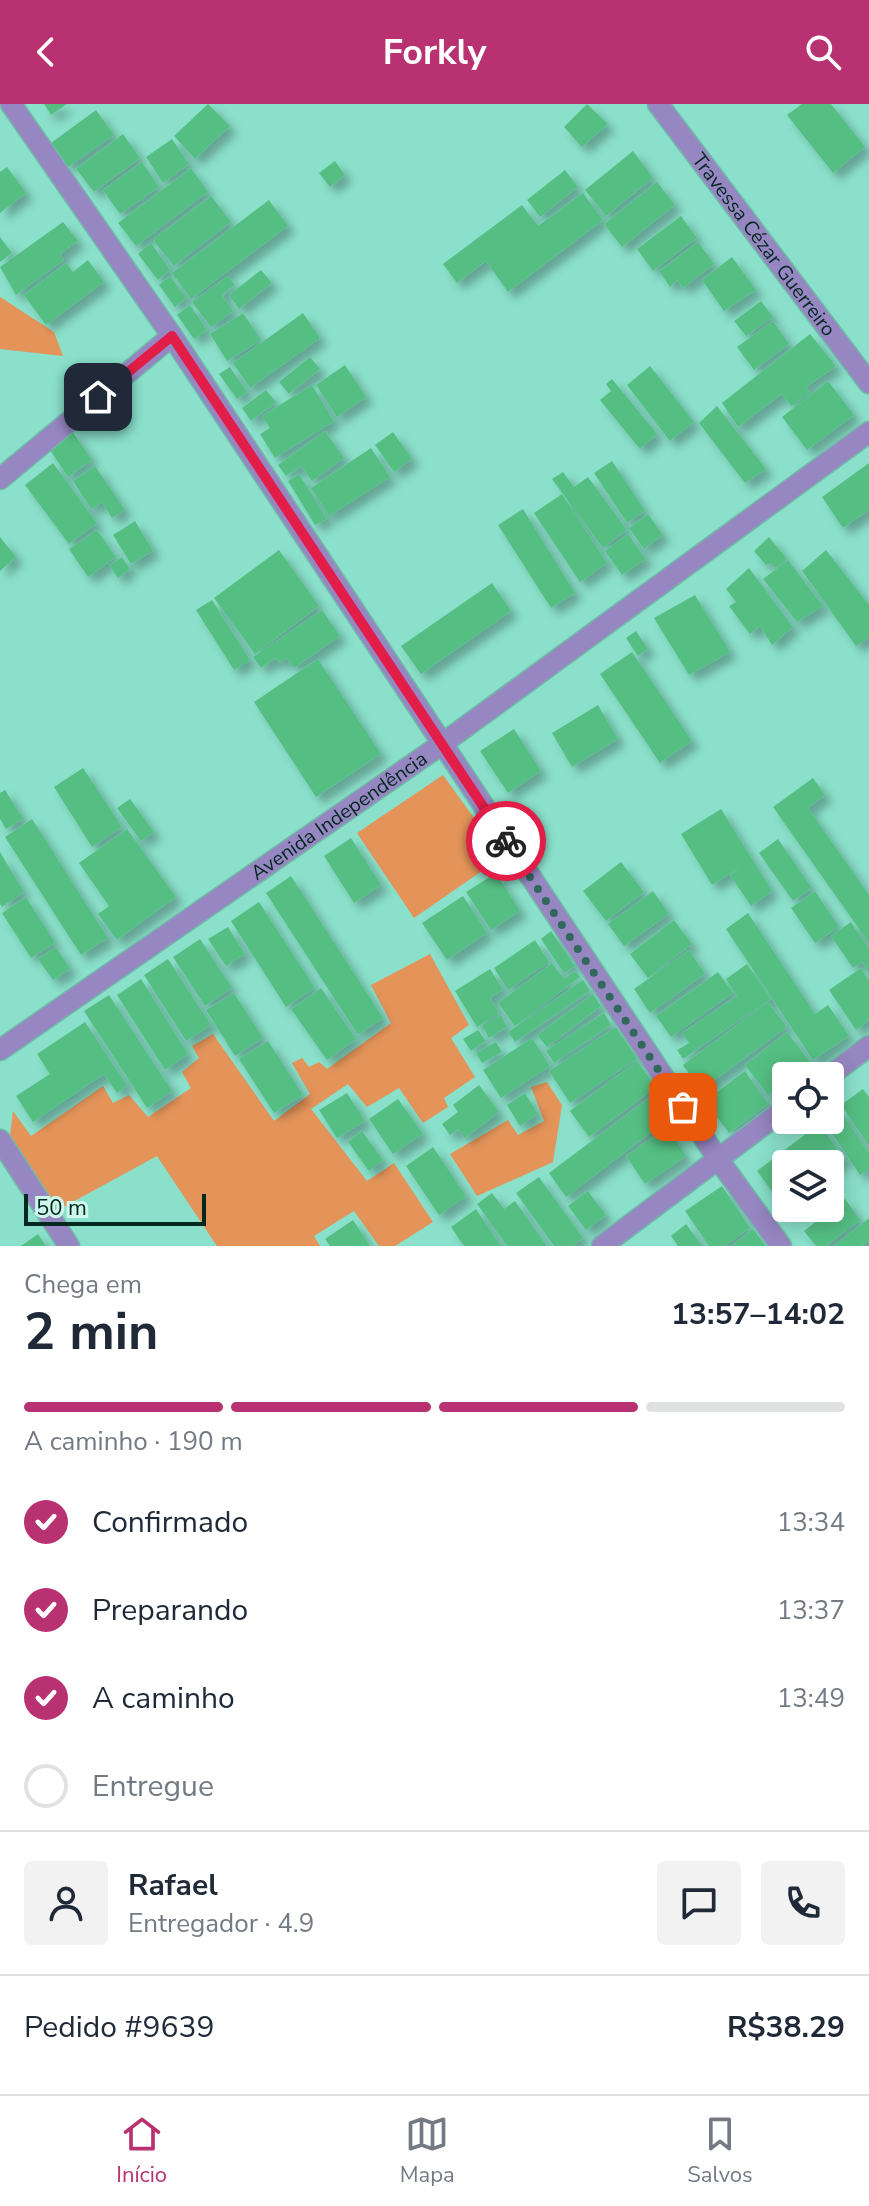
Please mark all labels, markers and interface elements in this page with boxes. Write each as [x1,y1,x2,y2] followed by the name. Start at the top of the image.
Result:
[383,28,486,77] text: Forkly
[24,30,68,74] icon: back
[801,30,845,74] icon: search
[686,147,842,342] street label: Travessa Cézar Guerreiro
[64,363,132,431] pin
[76,375,120,419] icon: home
[245,745,432,886] street label: Avenida Independência
[466,801,546,881] courier
[484,819,528,863] icon: bike
[772,1062,844,1222] map controls
[772,1062,844,1134] button: locate
[649,1073,717,1141] pin
[661,1085,705,1129] icon: bag
[772,1150,844,1222] button: layers
[24,1190,206,1226] scale bar
[36,1193,87,1223] text: 50 m
[24,1267,142,1302] text: Chega em
[671,1294,845,1335] text: 13:57–14:02
[24,1296,159,1367] text: 2 min
[24,1424,243,1459] text: A caminho · 190 m
[24,1500,68,1544] icon: check
[92,1502,248,1543] text: Confirmado
[777,1505,845,1540] text: 13:34
[24,1588,68,1632] icon: check
[92,1590,248,1631] text: Preparando
[777,1593,845,1628] text: 13:37
[24,1676,68,1720] icon: check
[92,1678,235,1719] text: A caminho
[777,1681,845,1716] text: 13:49
[92,1766,214,1807] text: Entregue
[24,1861,108,1945] button: person
[657,1861,741,1945] button: chat
[761,1861,845,1945] button: phone
[128,1865,218,1906] text: Rafael
[128,1906,314,1941] text: Entregador · 4.9
[24,2007,215,2048] text: Pedido #9639
[727,2007,845,2048] text: R$38.29
[116,2112,167,2190] tab: Início
[400,2112,455,2190] tab: Mapa
[687,2112,753,2190] tab: Salvos

